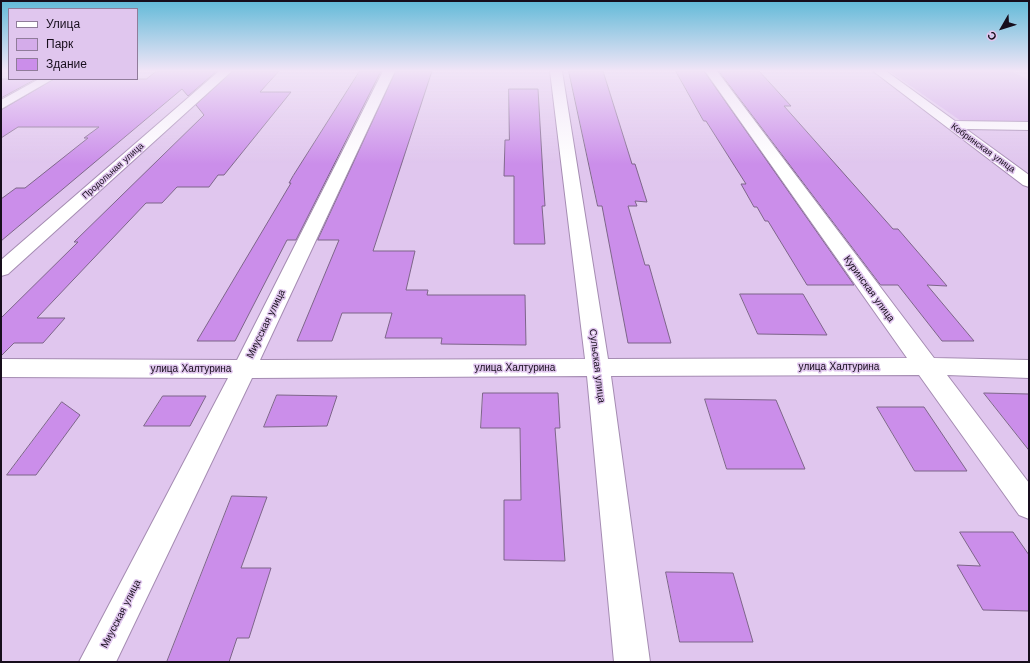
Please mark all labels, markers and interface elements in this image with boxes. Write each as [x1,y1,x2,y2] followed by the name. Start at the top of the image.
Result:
[8,8,138,80] legend
[982,8,1022,48] north arrow
[46,17,80,31] text: Улица
[985,29,1000,43] text: С
[46,37,73,51] text: Парк
[46,57,87,71] text: Здание
[949,121,1017,175] street label: Кобринская улица
[80,141,146,201] street label: Продольная улица
[841,254,897,324] street label: Куринская улица
[244,288,288,360] street label: Миусская улица
[587,328,607,404] street label: Сульская улица
[799,361,879,373] street label: улица Халтурина
[475,362,555,374] street label: улица Халтурина
[151,363,231,375] street label: улица Халтурина
[99,578,143,650] street label: Миусская улица

